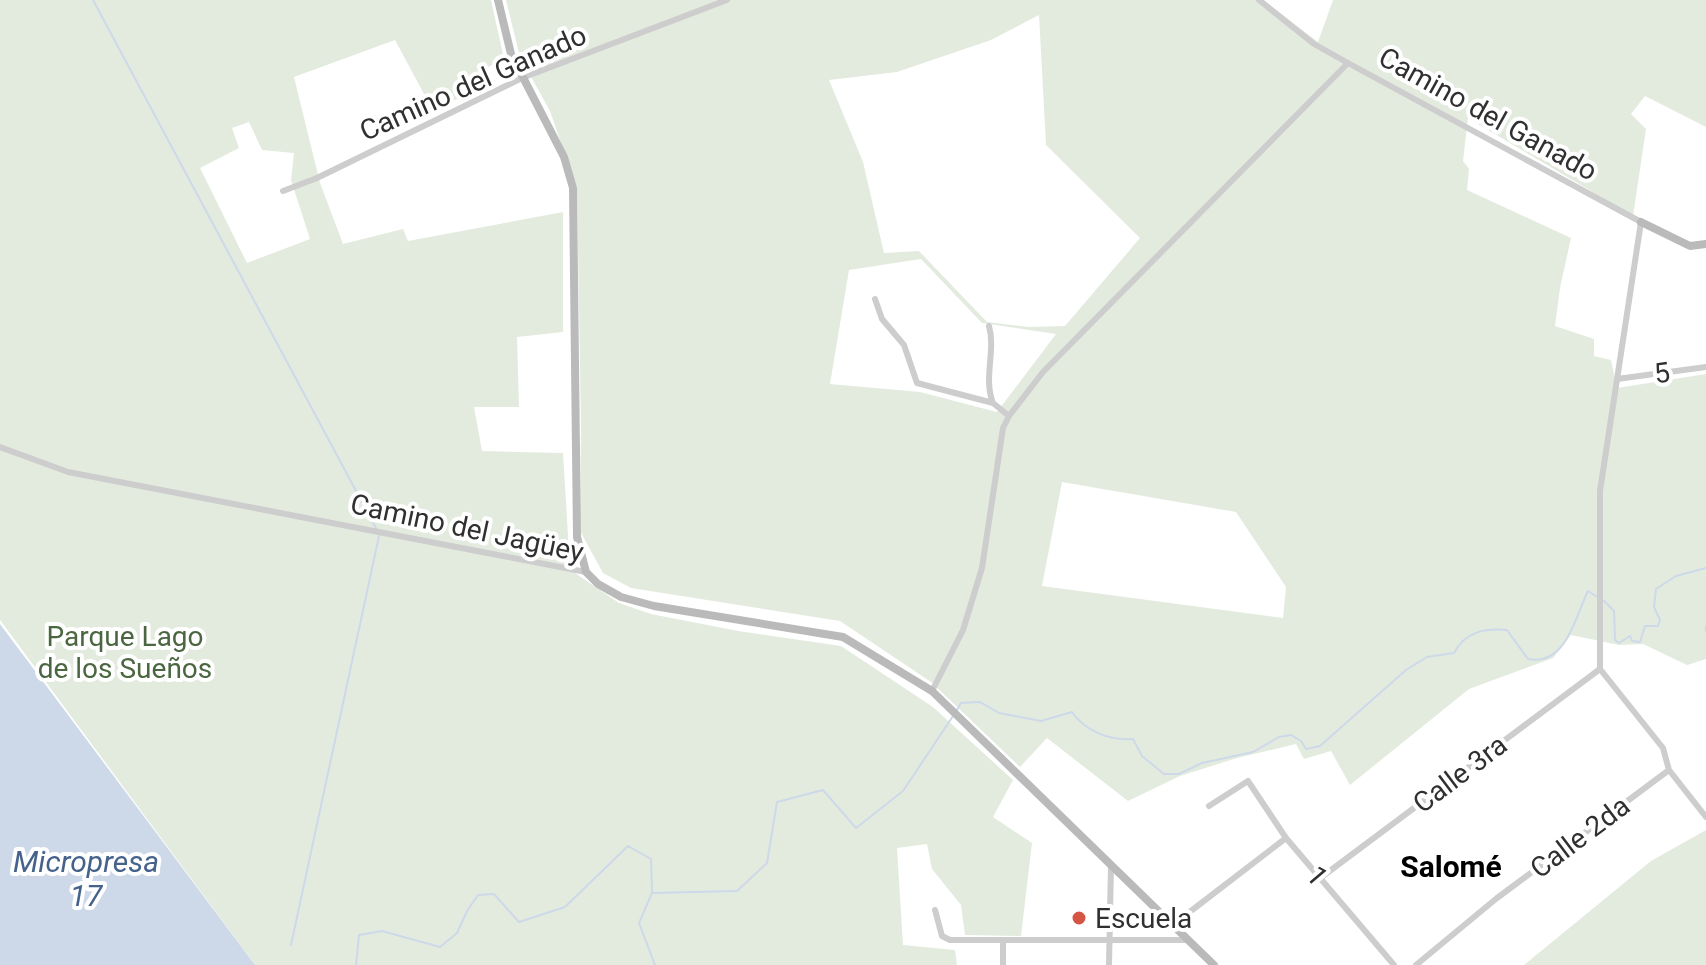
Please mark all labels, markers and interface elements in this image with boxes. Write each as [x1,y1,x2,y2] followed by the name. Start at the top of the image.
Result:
[355,18,591,148] street label: Camino del Ganado
[1373,40,1603,188] street label: Camino del Ganado
[1652,356,1672,390] street label: 5
[347,487,587,569] street label: Camino del Jagüey
[38,620,212,685] park label: Parque Lago de los Sueños
[1407,728,1513,820] street label: Calle 3ra
[1524,789,1636,885] street label: Calle 2da
[13,844,159,913] water label: Micropresa 17
[1400,849,1502,884] district label: Salomé
[1299,859,1335,893] street label: 1
[1095,902,1192,935] place label: Escuela
[1070,909,1088,927] marker: Escuela

